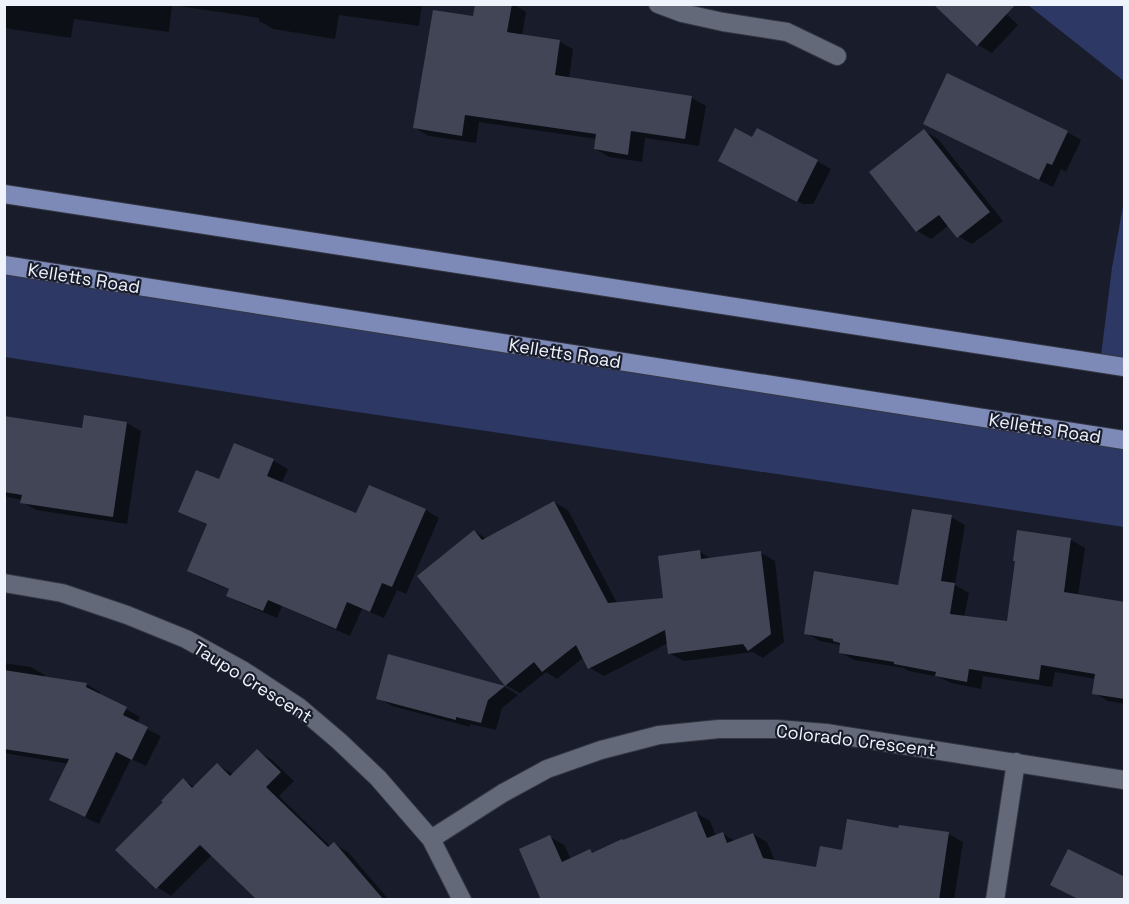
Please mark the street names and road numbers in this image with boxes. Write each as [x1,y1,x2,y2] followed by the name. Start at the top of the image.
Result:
[26,258,142,298] street label: Kelletts Road
[507,333,623,373] street label: Kelletts Road
[987,408,1103,448] street label: Kelletts Road
[189,636,317,728] street label: Taupo Crescent
[775,719,937,761] street label: Colorado Crescent

